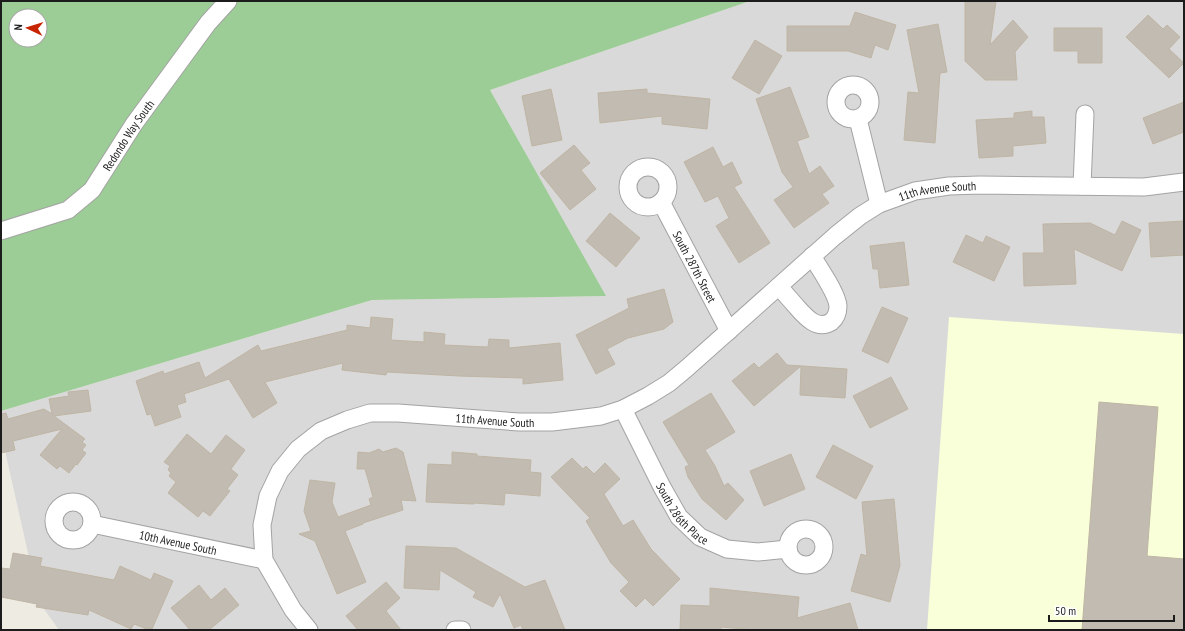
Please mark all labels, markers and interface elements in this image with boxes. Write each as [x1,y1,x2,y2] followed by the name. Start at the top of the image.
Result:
[8,8,48,48] north arrow
[11,24,25,31] text: N
[99,97,157,173] street label: Redondo Way South
[896,178,976,204] street label: 11th Avenue South
[670,228,720,306] street label: South 287th Street
[455,410,534,430] street label: 11th Avenue South
[653,480,711,547] street label: South 286th Place
[138,527,218,557] street label: 10th Avenue South
[1049,597,1174,623] scale bar
[1055,603,1076,618] text: 50 m

